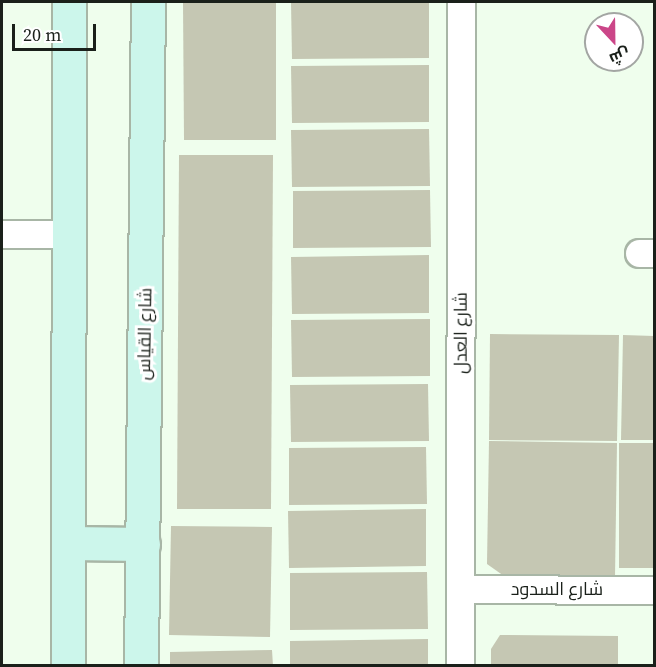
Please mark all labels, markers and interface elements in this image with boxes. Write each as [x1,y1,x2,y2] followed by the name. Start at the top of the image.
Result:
[15,12,99,50] scale bar
[584,12,644,72] north arrow
[23,22,61,47] text: 20 m
[606,43,634,71] text: ش
[133,287,157,381] street label: شارع القياس
[450,292,472,374] street label: شارع العدل
[511,578,603,600] street label: شارع السدود

